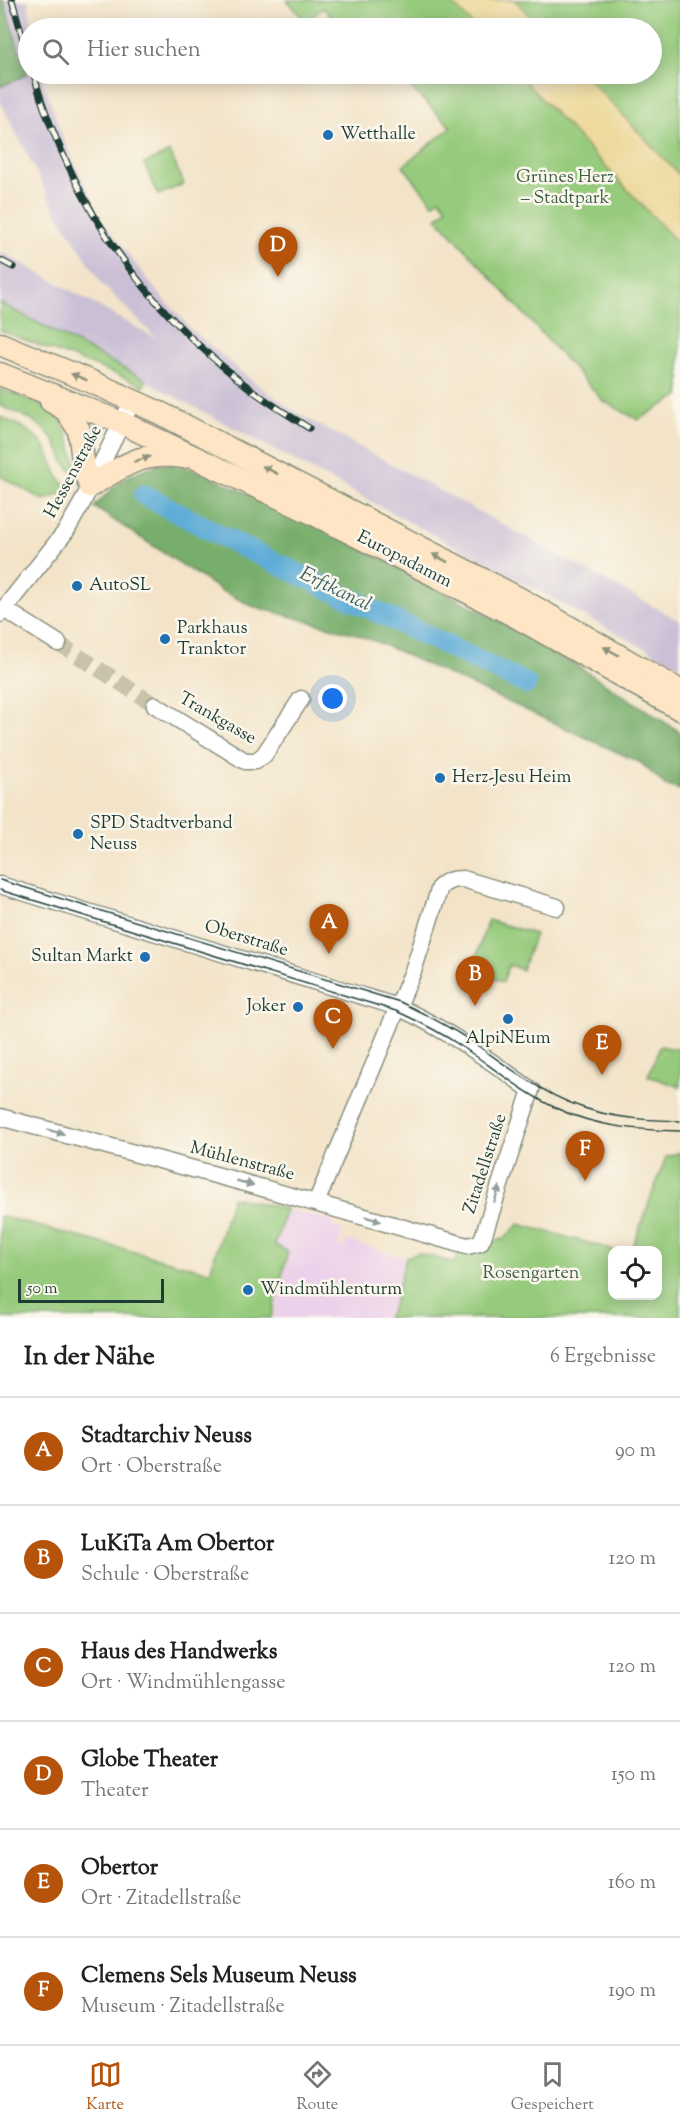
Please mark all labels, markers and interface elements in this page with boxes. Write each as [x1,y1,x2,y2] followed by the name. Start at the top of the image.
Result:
[18,18,662,84] search box
[39,35,72,68] icon: search
[87,35,201,67] text: Hier suchen
[340,122,416,148] place label: Wetthalle
[321,128,335,142] marker: Wetthalle
[516,165,614,212] park label: Grünes Herz – Stadtpark
[258,228,298,277] pin: D
[70,372,88,381] one-way arrow
[39,421,109,523] street label: Hessenstraße
[133,454,151,463] one-way arrow
[261,465,278,475] one-way arrow
[352,525,456,595] street label: Europadamm
[431,553,448,563] one-way arrow
[294,560,376,620] water label: Erftkanal
[89,573,151,599] place label: AutoSL
[70,579,84,593] marker: AutoSL
[177,616,247,663] place label: Parkhaus Tranktor
[158,632,172,646] marker: Parkhaus Tranktor
[602,646,619,656] one-way arrow
[318,684,347,713] your location
[173,686,261,752] street label: Trankgasse
[452,765,571,791] place label: Herz-Jesu Heim
[433,771,447,785] marker: Herz-Jesu Heim
[90,811,233,858] place label: SPD Stadtverband Neuss
[71,827,85,841] marker: SPD Stadtverband Neuss
[310,904,348,954] pin: A
[201,914,291,964] street label: Oberstraße
[31,944,133,970] place label: Sultan Markt
[138,950,152,964] marker: Sultan Markt
[456,956,494,1006] pin: B
[245,994,286,1020] place label: Joker
[291,1000,305,1014] marker: Joker
[314,1000,352,1049] pin: C
[501,1012,515,1026] marker: AlpiNEum
[465,1026,551,1052] place label: AlpiNEum
[582,1026,622,1075] pin: E
[458,1111,514,1217] street label: Zitadellstraße
[48,1128,66,1137] one-way arrow
[566,1132,604,1181] pin: F
[187,1136,297,1188] street label: Mühlenstraße
[236,1179,254,1188] one-way arrow
[493,1185,502,1203] one-way arrow
[363,1215,382,1225] one-way arrow
[608,1246,662,1300] map controls
[608,1246,662,1300] button: locate
[483,1261,580,1287] park label: Rosengarten
[18,1276,164,1304] scale bar
[260,1277,402,1303] place label: Windmühlenturm
[27,1278,58,1301] text: 50 m
[241,1283,255,1297] marker: Windmühlenturm
[24,1339,155,1376] text: In der Nähe
[550,1343,656,1372] text: 6 Ergebnisse
[81,1421,252,1453] text: Stadtarchiv Neuss
[35,1437,52,1466] text: A
[615,1437,656,1466] text: 90 m
[81,1453,222,1482] text: Ort · Oberstraße
[81,1529,274,1561] text: LuKiTa Am Obertor
[37,1545,50,1574] text: B
[608,1545,656,1574] text: 120 m
[81,1561,249,1590] text: Schule · Oberstraße
[81,1637,277,1669] text: Haus des Handwerks
[35,1653,52,1682] text: C
[608,1653,656,1682] text: 120 m
[81,1669,286,1698] text: Ort · Windmühlengasse
[81,1745,218,1777] text: Globe Theater
[36,1761,51,1790] text: D
[611,1761,656,1790] text: 150 m
[81,1777,149,1806] text: Theater
[81,1853,158,1885] text: Obertor
[37,1869,50,1898] text: E
[608,1869,656,1898] text: 160 m
[81,1885,241,1914] text: Ort · Zitadellstraße
[81,1961,357,1993] text: Clemens Sels Museum Neuss
[38,1977,49,2006] text: F
[608,1977,656,2006] text: 190 m
[81,1993,285,2022] text: Museum · Zitadellstraße
[86,2058,124,2117] tab: Karte
[296,2058,338,2117] tab: Route
[511,2058,594,2117] tab: Gespeichert

